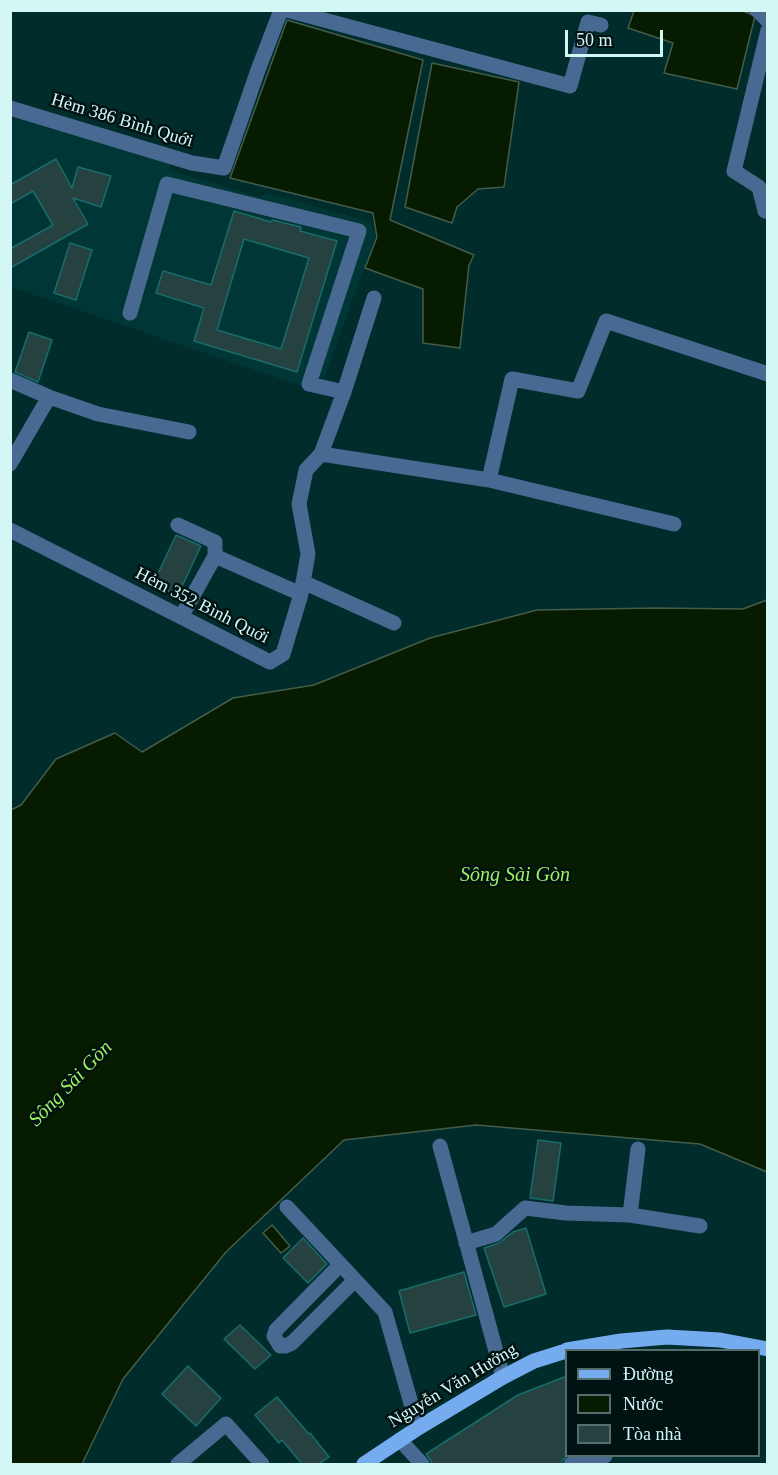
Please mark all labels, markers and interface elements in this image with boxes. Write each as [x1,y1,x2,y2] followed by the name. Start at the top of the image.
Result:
[568,18,666,56] scale bar
[576,30,613,50] text: 50 m
[49,89,195,153] street label: Hẻm 386 Bình Quới
[132,563,272,649] street label: Hẻm 352 Bình Quới
[460,864,570,888] water label: Sông Sài Gòn
[24,1036,118,1132] water label: Sông Sài Gòn
[385,1339,521,1433] street label: Nguyễn Văn Hưởng
[565,1349,760,1457] legend
[623,1364,673,1384] text: Đường
[623,1394,663,1414] text: Nước
[623,1424,681,1444] text: Tòa nhà

